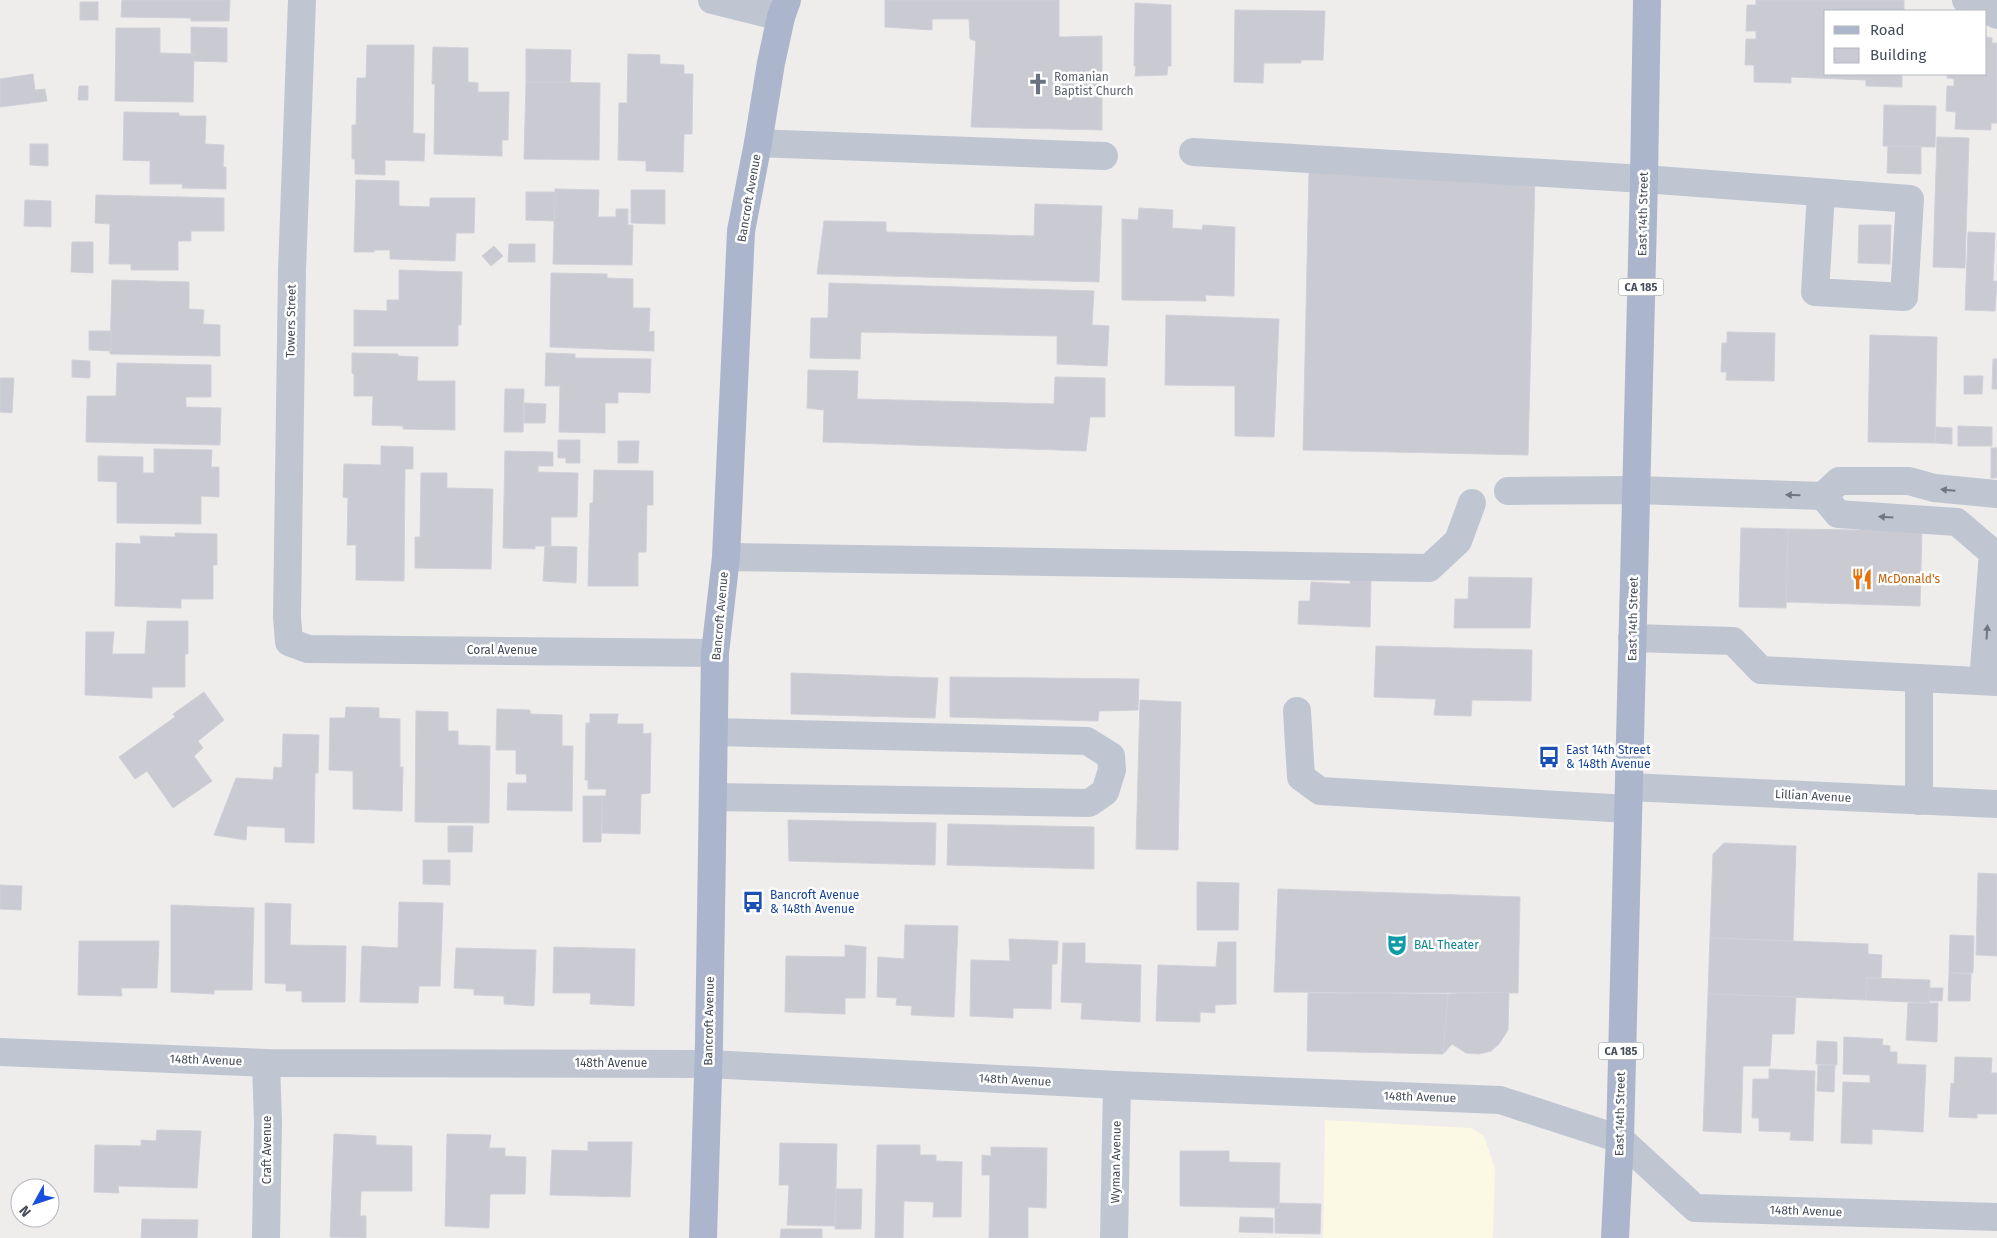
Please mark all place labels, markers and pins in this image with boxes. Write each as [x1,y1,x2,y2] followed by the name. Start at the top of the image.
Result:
[1054,70,1133,98] place label: Romanian Baptist Church
[1025,71,1051,97] church icon: Romanian Baptist Church
[1849,566,1875,592] restaurant icon: McDonald's
[1878,572,1940,586] place label: McDonald's
[1566,743,1651,771] place label: East 14th Street & 148th Avenue
[1536,744,1562,770] bus stop icon: East 14th Street & 148th Avenue
[770,888,859,916] place label: Bancroft Avenue & 148th Avenue
[740,889,766,915] bus stop icon: Bancroft Avenue & 148th Avenue
[1384,932,1410,958] theatre icon: BAL Theater
[1414,938,1479,952] place label: BAL Theater

